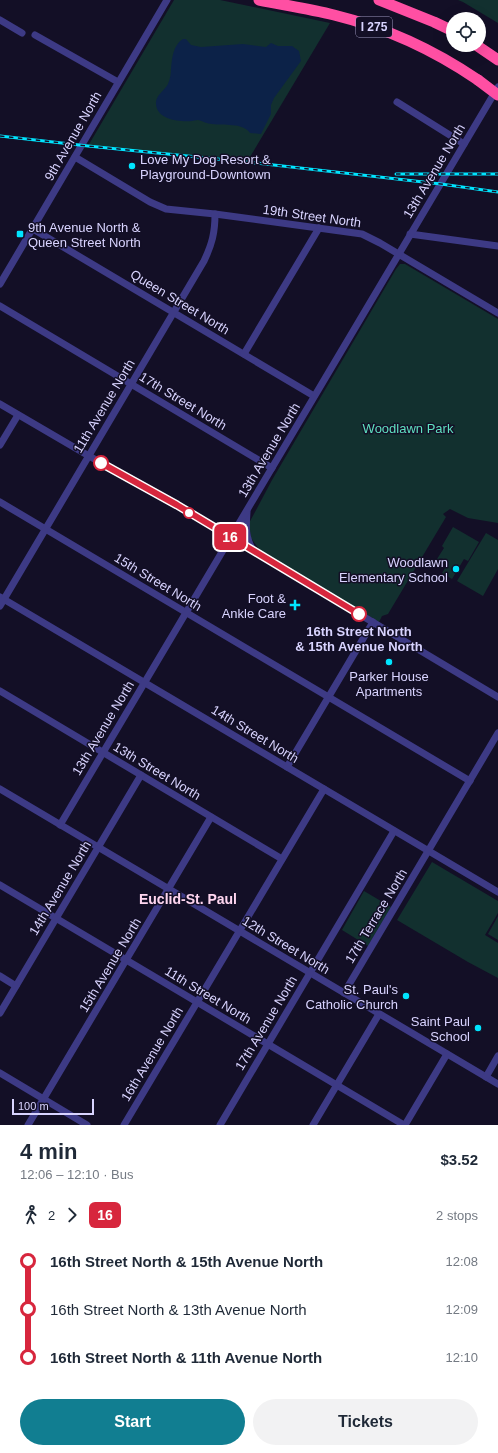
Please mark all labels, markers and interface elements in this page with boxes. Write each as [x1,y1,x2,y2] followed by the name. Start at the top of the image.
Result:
[446,12,486,52] map controls
[446,12,486,52] button: locate
[356,17,392,37] road number: I 275
[41,89,105,183] street label: 9th Avenue North
[400,121,468,221] street label: 13th Avenue North
[140,152,271,182] place label: Love My Dog Resort & Playground-Downtown
[127,161,137,171] marker: Love My Dog Resort & Playground-Downtown
[262,202,362,230] street label: 19th Street North
[28,220,141,250] place label: 9th Avenue North & Queen Street North
[15,229,25,239] marker: 9th Avenue North & Queen Street North
[128,267,232,337] street label: Queen Street North
[70,356,138,456] street label: 11th Avenue North
[137,369,229,433] street label: 17th Street North
[235,400,303,500] street label: 13th Avenue North
[363,421,454,436] park label: Woodlawn Park
[93,455,109,471] unlabelled marker
[183,507,195,519] unlabelled marker
[212,524,248,550] line badge: 16
[222,529,238,545] text: 16
[112,550,204,614] street label: 15th Street North
[339,555,448,585] place label: Woodlawn Elementary School
[451,564,461,574] marker: Woodlawn Elementary School
[222,591,286,621] place label: Foot & Ankle Care
[289,599,301,611] marker: Foot & Ankle Care
[351,606,367,622] marker: 16th Street North & 15th Avenue North
[295,624,423,654] place label: 16th Street North & 15th Avenue North
[384,657,394,667] marker: Parker House Apartments
[349,669,429,699] place label: Parker House Apartments
[69,678,137,778] street label: 13th Avenue North
[209,702,301,766] street label: 14th Street North
[111,739,203,803] street label: 13th Street North
[26,838,94,938] street label: 14th Avenue North
[342,866,410,966] street label: 17th Terrace North
[139,891,237,907] district label: Euclid-St. Paul
[240,913,332,977] street label: 12th Street North
[76,915,144,1015] street label: 15th Avenue North
[162,963,254,1027] street label: 11th Street North
[232,973,300,1073] street label: 17th Avenue North
[306,982,398,1012] place label: St. Paul's Catholic Church
[401,991,411,1001] marker: St. Paul's Catholic Church
[118,1004,186,1104] street label: 16th Avenue North
[411,1014,470,1044] place label: Saint Paul School
[473,1023,483,1033] marker: Saint Paul School
[12,1097,94,1116] scale bar
[18,1100,49,1112] text: 100 m
[20,1139,77,1164] text: 4 min
[440,1151,478,1168] text: $3.52
[20,1167,133,1182] text: 12:06 – 12:10 · Bus
[20,1204,42,1226] icon: walk
[61,1204,83,1226] icon: forward
[97,1207,113,1223] text: 16
[48,1208,55,1223] text: 2
[436,1208,478,1223] text: 2 stops
[50,1253,323,1270] text: 16th Street North & 15th Avenue North
[445,1254,478,1269] text: 12:08
[50,1301,307,1318] text: 16th Street North & 13th Avenue North
[445,1302,478,1317] text: 12:09
[50,1349,322,1366] text: 16th Street North & 11th Avenue North
[445,1350,478,1365] text: 12:10
[20,1399,245,1445] button: Start
[253,1399,478,1445] button: Tickets

